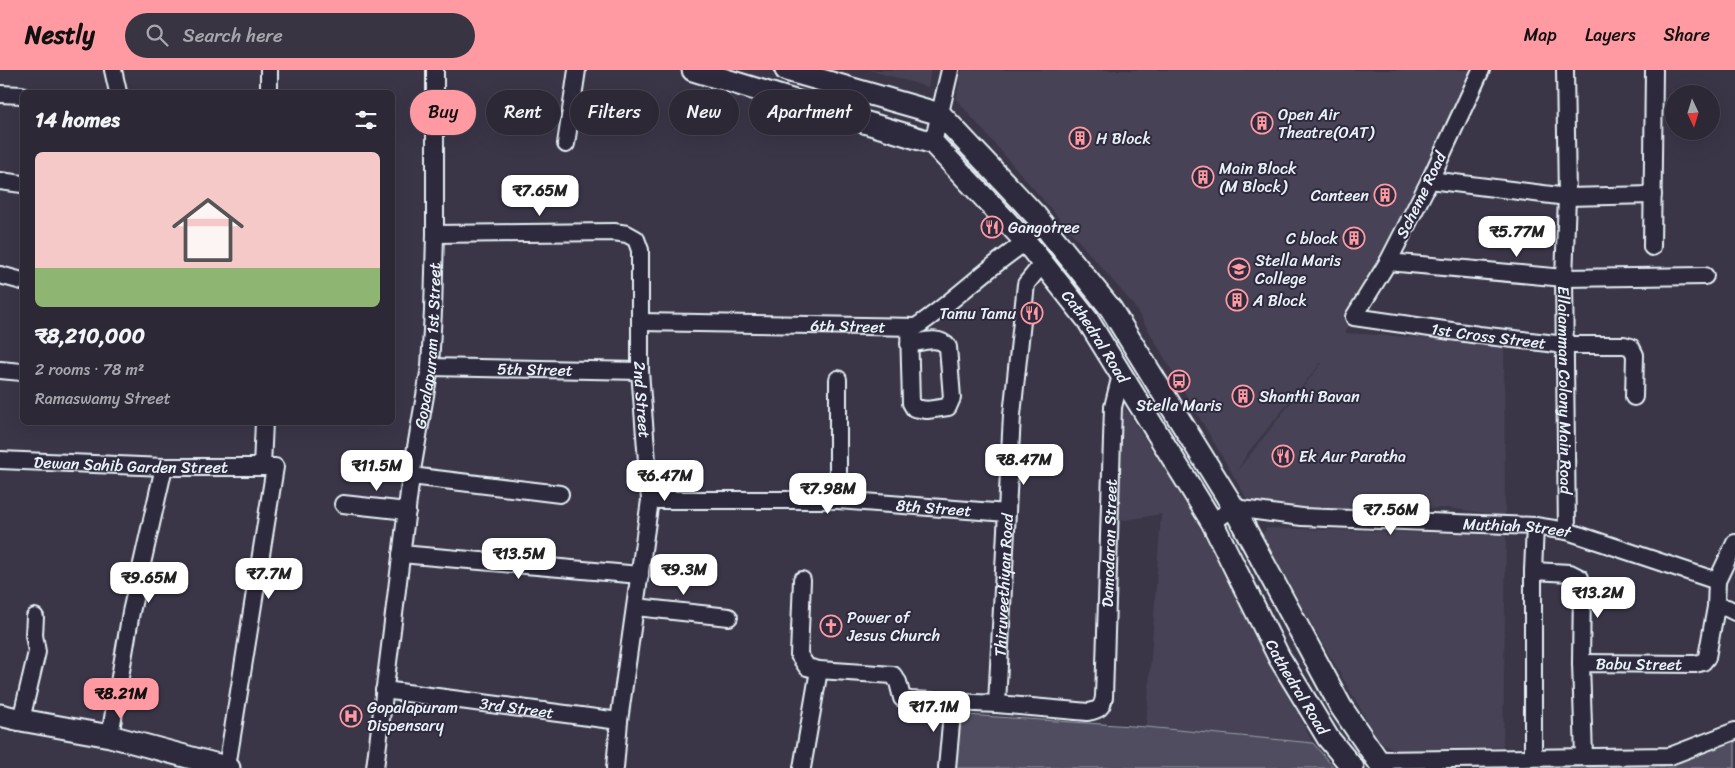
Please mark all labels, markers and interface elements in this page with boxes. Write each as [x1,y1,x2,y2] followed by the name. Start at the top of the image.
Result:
[125,13,475,58] search box
[25,14,95,56] text: Nestly
[183,19,283,52] text: Search here
[1524,19,1557,51] text: Map
[1585,19,1636,51] text: Layers
[1664,19,1710,51] text: Share
[143,21,171,49] icon: search
[1665,85,1720,140] north arrow
[1665,85,1720,140] map controls
[410,90,476,135] chip: Buy
[486,90,560,135] chip: Rent
[570,90,659,135] chip: Filters
[669,90,739,135] chip: New
[749,90,870,135] chip: Apartment
[1278,100,1375,147] place label: Open Air Theatre(OAT)
[35,101,120,139] text: 14 homes
[352,106,380,134] icon: filters
[1250,111,1274,135] building icon: Open Air Theatre(OAT)
[1096,124,1151,153] place label: H Block
[1068,126,1092,150] building icon: H Block
[1387,145,1455,243] street label: Scheme Road
[1219,154,1297,201] place label: Main Block (M Block)
[1191,165,1215,189] building icon: Main Block (M Block)
[499,174,581,217] pin: ₹7.65M
[513,176,567,205] text: ₹7.65M
[1311,181,1369,210] place label: Canteen
[1373,183,1397,207] building icon: Canteen
[163,185,253,275] icon: home
[1008,213,1080,242] place label: Gangotree
[980,215,1004,239] restaurant icon: Gangotree
[1476,216,1558,258] pin: ₹5.77M
[1490,217,1544,246] text: ₹5.77M
[1286,224,1338,253] place label: C block
[1342,226,1366,250] building icon: C block
[1255,246,1342,293] place label: Stella Maris College
[1227,257,1251,281] school or university icon: Stella Maris College
[405,262,449,431] street label: Gopalapuram 1st Street
[1054,283,1138,390] street label: Cathedral Road
[1252,286,1307,315] place label: A Block
[1550,286,1581,496] street label: Ellaiamman Colony Main Road
[1225,288,1249,312] building icon: A Block
[940,299,1016,328] place label: Tamu Tamu
[1020,301,1044,325] restaurant icon: Tamu Tamu
[810,311,886,341] street label: 6th Street
[1429,314,1548,357] street label: 1st Cross Street
[35,317,145,355] text: ₹8,210,000
[497,354,573,384] street label: 5th Street
[35,355,144,384] text: 2 rooms · 78 m²
[626,361,660,439] street label: 2nd Street
[1167,369,1191,393] bus stop icon: Stella Maris
[1259,382,1360,411] place label: Shanthi Bavan
[35,384,171,413] text: Ramaswamy Street
[1231,384,1255,408] building icon: Shanthi Bavan
[1136,391,1223,420] place label: Stella Maris
[1299,442,1406,471] place label: Ek Aur Paratha
[983,444,1065,486] pin: ₹8.47M
[1271,444,1295,468] restaurant icon: Ek Aur Paratha
[996,445,1052,474] text: ₹8.47M
[33,447,228,482] street label: Dewan Sahib Garden Street
[336,450,418,492] pin: ₹11.5M
[352,451,402,480] text: ₹11.5M
[624,460,706,502] pin: ₹6.47M
[637,461,693,490] text: ₹6.47M
[787,472,869,515] pin: ₹7.98M
[800,474,856,503] text: ₹7.98M
[1092,478,1125,608] street label: Damodaran Street
[895,490,973,525] street label: 8th Street
[1350,494,1432,536] pin: ₹7.56M
[1364,495,1418,524] text: ₹7.56M
[1462,509,1576,546] street label: Muthiah Street
[985,511,1021,658] street label: Thiruveethiyan Road
[478,538,560,580] pin: ₹13.5M
[493,539,545,568] text: ₹13.5M
[649,554,719,596] pin: ₹9.3M
[661,555,707,584] text: ₹9.3M
[234,558,304,600] pin: ₹7.7M
[246,559,292,588] text: ₹7.7M
[108,562,190,604] pin: ₹9.65M
[121,563,177,592] text: ₹9.65M
[1557,576,1639,619] pin: ₹13.2M
[1572,578,1624,607] text: ₹13.2M
[846,603,940,650] place label: Power of Jesus Church
[819,614,843,638] church icon: Power of Jesus Church
[1258,634,1338,742] street label: Cathedral Road
[1596,649,1682,678] street label: Babu Street
[80,678,162,720] pin: ₹8.21M
[95,679,147,708] text: ₹8.21M
[478,688,556,727] street label: 3rd Street
[893,690,975,733] pin: ₹17.1M
[909,692,959,721] text: ₹17.1M
[367,693,458,740] place label: Gopalapuram Dispensary
[339,704,363,728] hospital icon: Gopalapuram Dispensary

